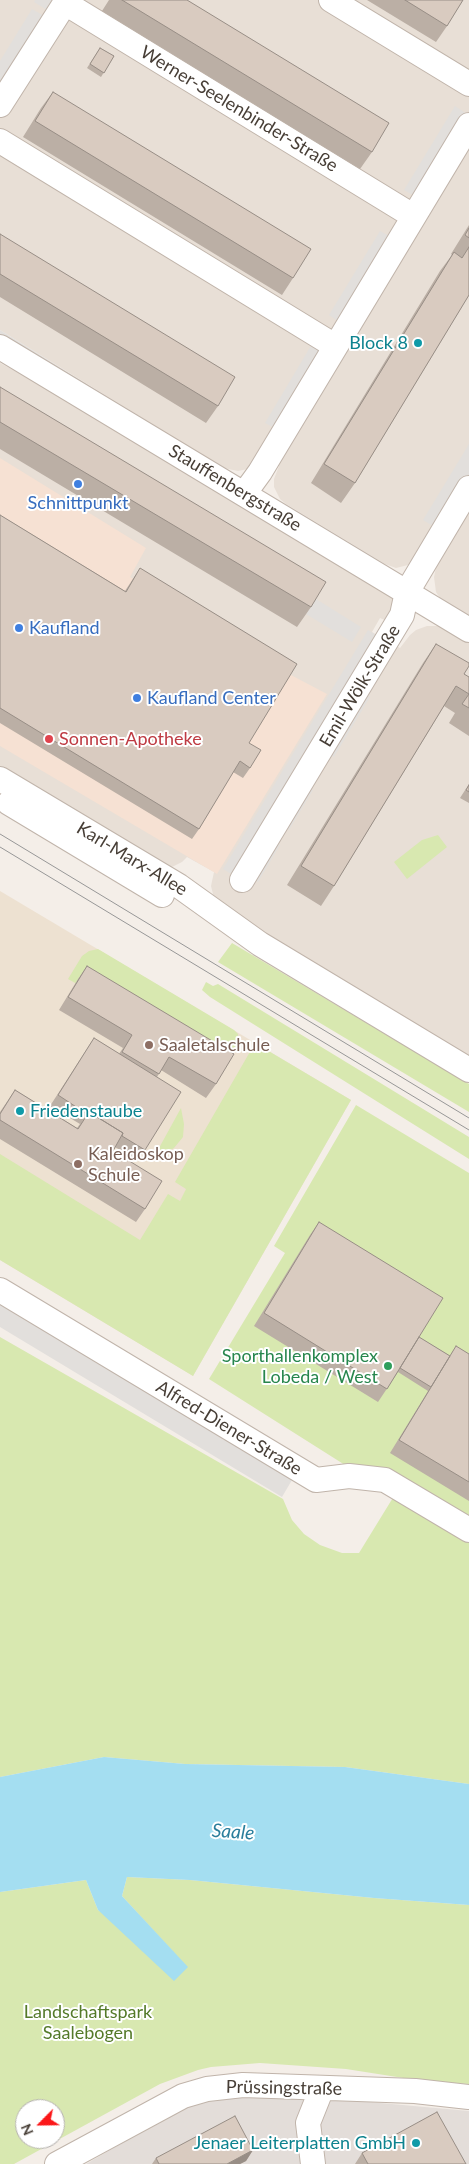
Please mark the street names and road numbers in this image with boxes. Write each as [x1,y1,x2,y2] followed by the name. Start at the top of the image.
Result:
[136,41,342,177] street label: Werner-Seelenbinder-Straße
[165,440,305,536] street label: Stauffenbergstraße
[315,621,405,751] street label: Emil-Wölk-Straße
[73,817,191,901] street label: Karl-Marx-Allee
[152,1376,306,1480] street label: Alfred-Diener-Straße
[226,2076,342,2100] street label: Prüssingstraße

